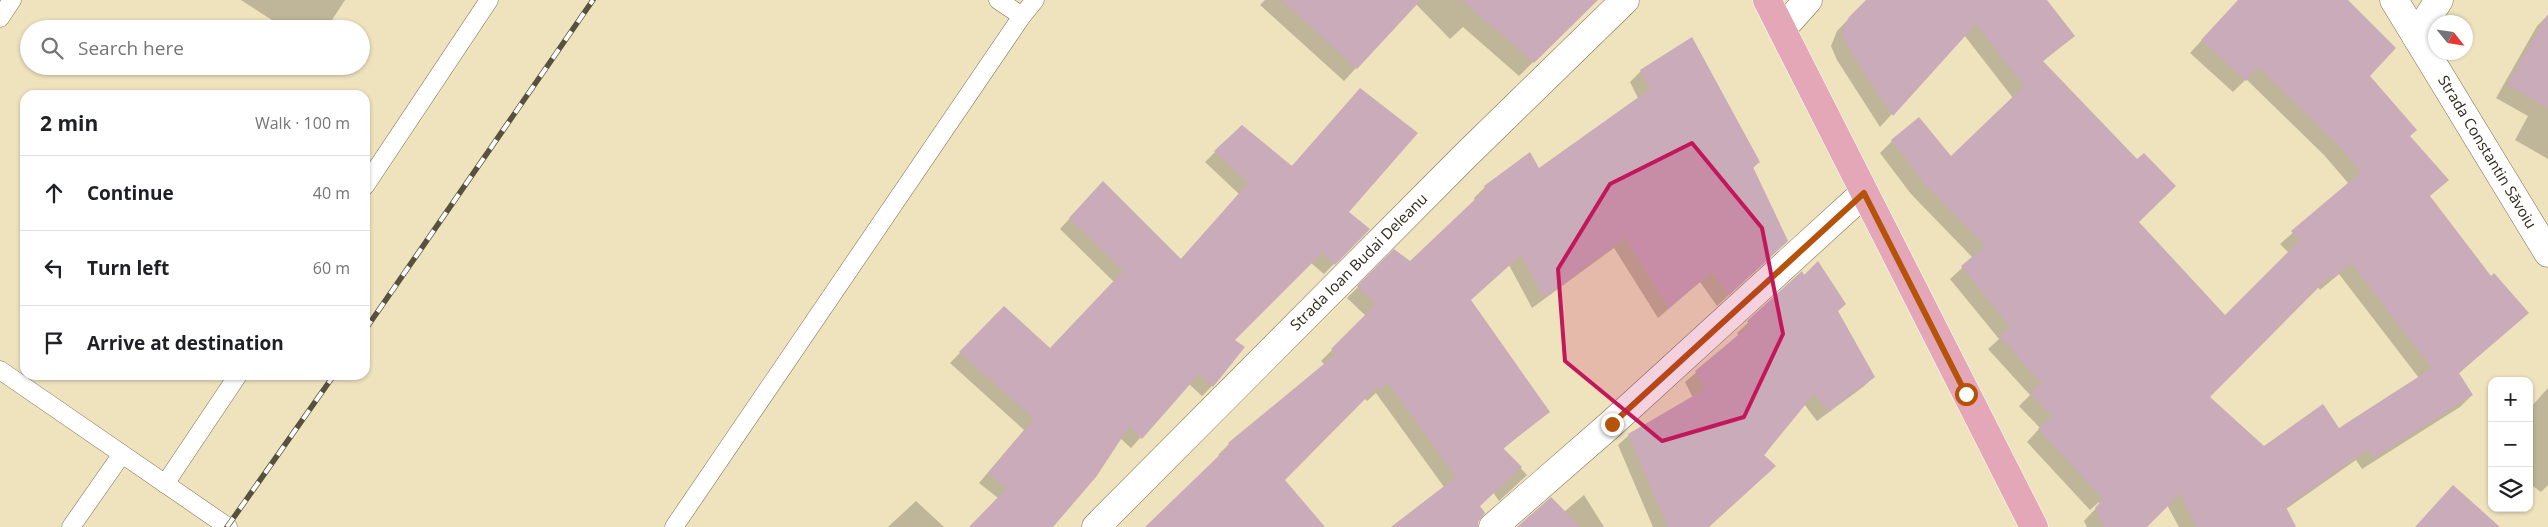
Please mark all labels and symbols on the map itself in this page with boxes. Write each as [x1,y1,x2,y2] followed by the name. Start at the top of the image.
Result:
[2428,15,2473,60] north arrow
[2434,71,2542,232] street label: Strada Constantin Săvoiu
[1285,188,1431,334] street label: Strada Ioan Budai Deleanu
[1955,383,1978,406] route start
[1601,413,1624,436] route end

